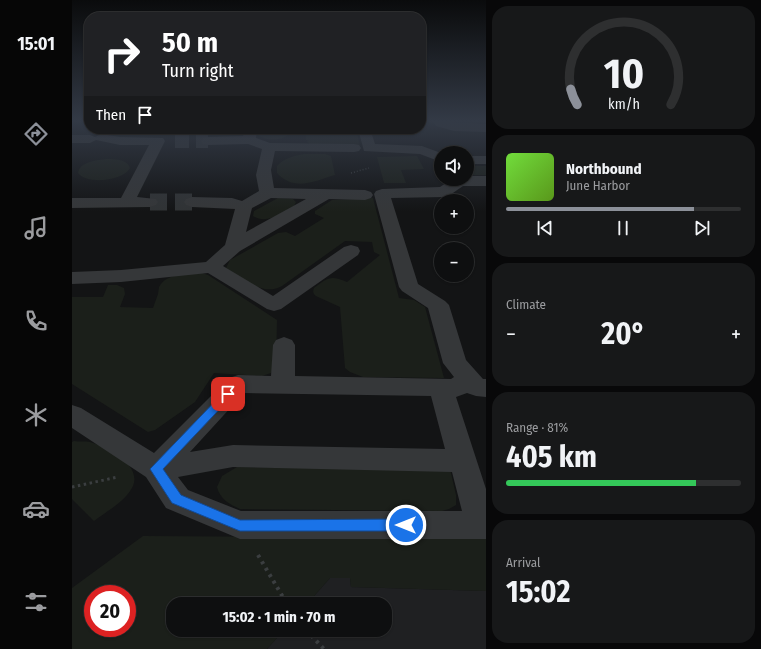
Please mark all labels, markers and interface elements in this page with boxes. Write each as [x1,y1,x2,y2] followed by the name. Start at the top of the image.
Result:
[162,26,218,59] text: 50 m
[96,28,148,80] icon: right
[17,33,55,55] text: 15:01
[603,49,644,99] text: 10
[162,60,234,82] text: Turn right
[608,96,639,113] text: km/h
[134,104,156,126] icon: arrive
[96,106,126,124] text: Then
[22,120,50,148] icon: directions
[434,146,474,282] map controls
[434,146,474,186] button: sound
[566,160,642,178] text: Northbound
[566,178,630,193] text: June Harbor
[434,194,474,234] button: +
[22,214,50,242] icon: music
[534,217,556,239] icon: previous
[612,217,634,239] icon: pause
[691,217,713,239] icon: next
[434,242,474,282] button: −
[506,297,546,312] text: Climate
[22,307,50,335] icon: phone
[601,316,646,352] text: 20°
[506,321,516,348] text: −
[731,321,741,348] text: +
[211,377,245,411] pin
[217,383,239,405] icon: arrive
[22,401,50,429] icon: climate
[506,420,568,435] text: Range · 81%
[506,439,597,475] text: 405 km
[22,495,50,523] icon: car
[385,504,427,546] position arrow
[506,555,540,570] text: Arrival
[506,574,570,610] text: 15:02
[84,585,136,637] speed limit sign: 20
[22,588,50,616] icon: filters
[222,608,336,626] text: 15:02 · 1 min · 70 m

